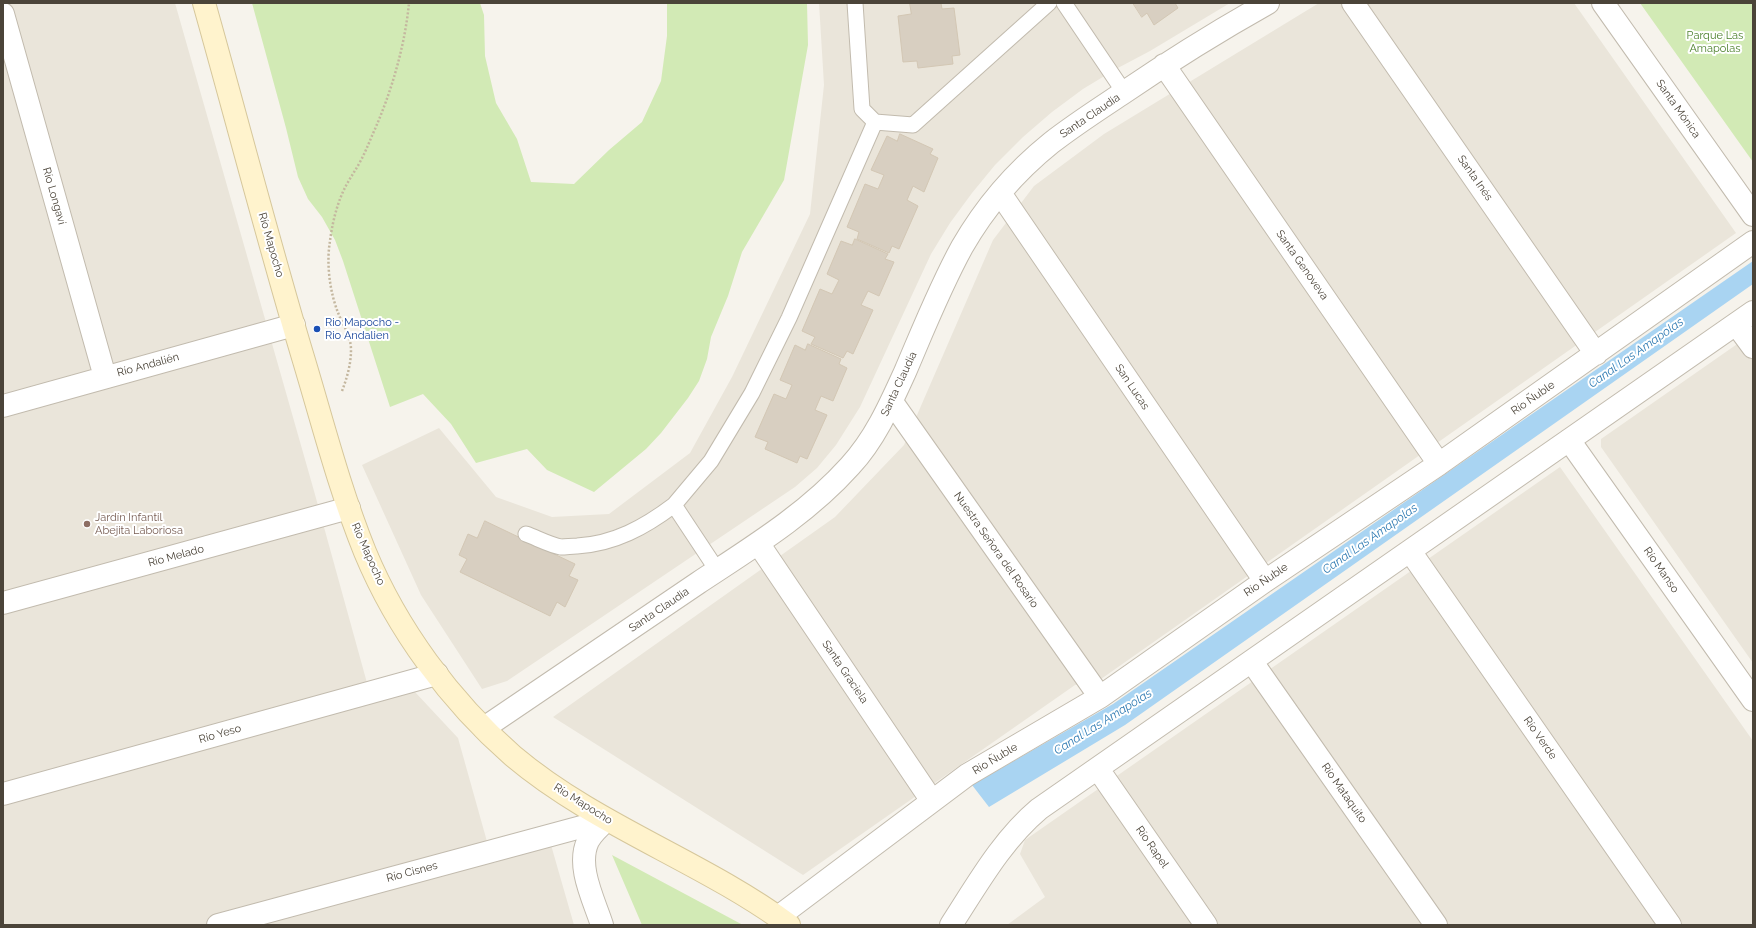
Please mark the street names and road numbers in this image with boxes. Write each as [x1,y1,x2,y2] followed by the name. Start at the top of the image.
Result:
[1653,77,1703,141] street label: Santa Mónica
[1057,91,1123,141] street label: Santa Claudia
[1455,153,1495,203] street label: Santa Inés
[40,166,68,226] street label: Río Longaví
[255,211,287,279] street label: Río Mapocho
[1273,228,1331,302] street label: Santa Genoveva
[115,350,181,380] street label: Río Andalién
[878,350,920,418] street label: Santa Claudia
[1112,362,1152,412] street label: San Lucas
[1509,378,1557,418] street label: Río Ñuble
[951,489,1041,611] street label: Nuestra Señora del Rosario
[348,521,388,587] street label: Río Mapocho
[147,542,205,570] street label: Río Melado
[1640,545,1682,595] street label: Río Manso
[1242,561,1290,599] street label: Río Ñuble
[626,585,692,635] street label: Santa Claudia
[819,638,871,706] street label: Santa Graciela
[1521,714,1559,762] street label: Río Verde
[197,722,243,746] street label: Río Yeso
[970,740,1020,778] street label: Río Ñuble
[1319,761,1369,825] street label: Río Mataquito
[551,781,615,827] street label: Río Mapocho
[1133,823,1171,871] street label: Río Rapel
[385,859,439,885] street label: Río Cisnes

